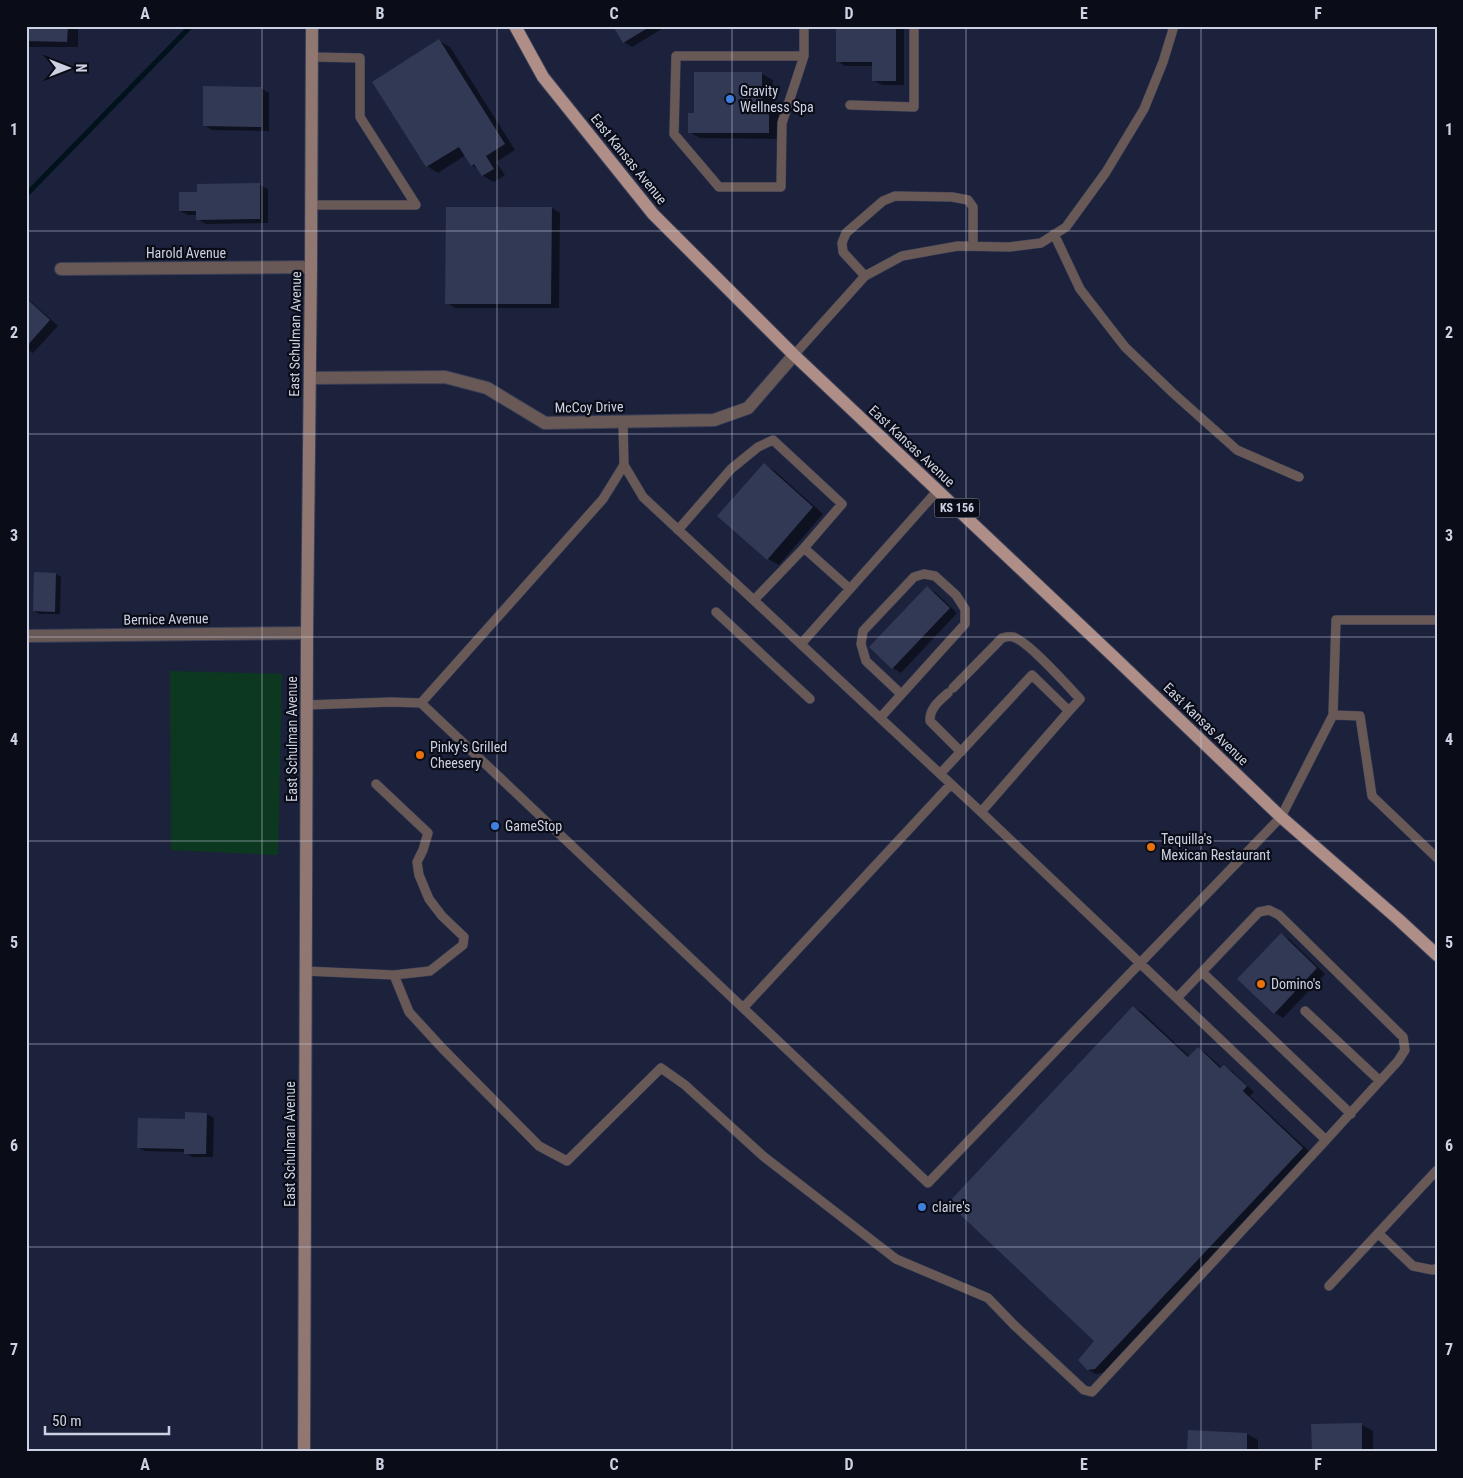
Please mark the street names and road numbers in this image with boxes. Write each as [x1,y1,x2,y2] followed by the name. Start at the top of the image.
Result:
[588,111,671,208] street label: East Kansas Avenue
[146,245,227,261] street label: Harold Avenue
[286,271,304,397] street label: East Schulman Avenue
[554,398,624,416] street label: McCoy Drive
[866,402,959,490] street label: East Kansas Avenue
[934,498,980,518] road number: KS 156
[123,610,209,628] street label: Bernice Avenue
[284,676,300,802] street label: East Schulman Avenue
[1160,680,1252,769] street label: East Kansas Avenue
[282,1081,298,1207] street label: East Schulman Avenue

